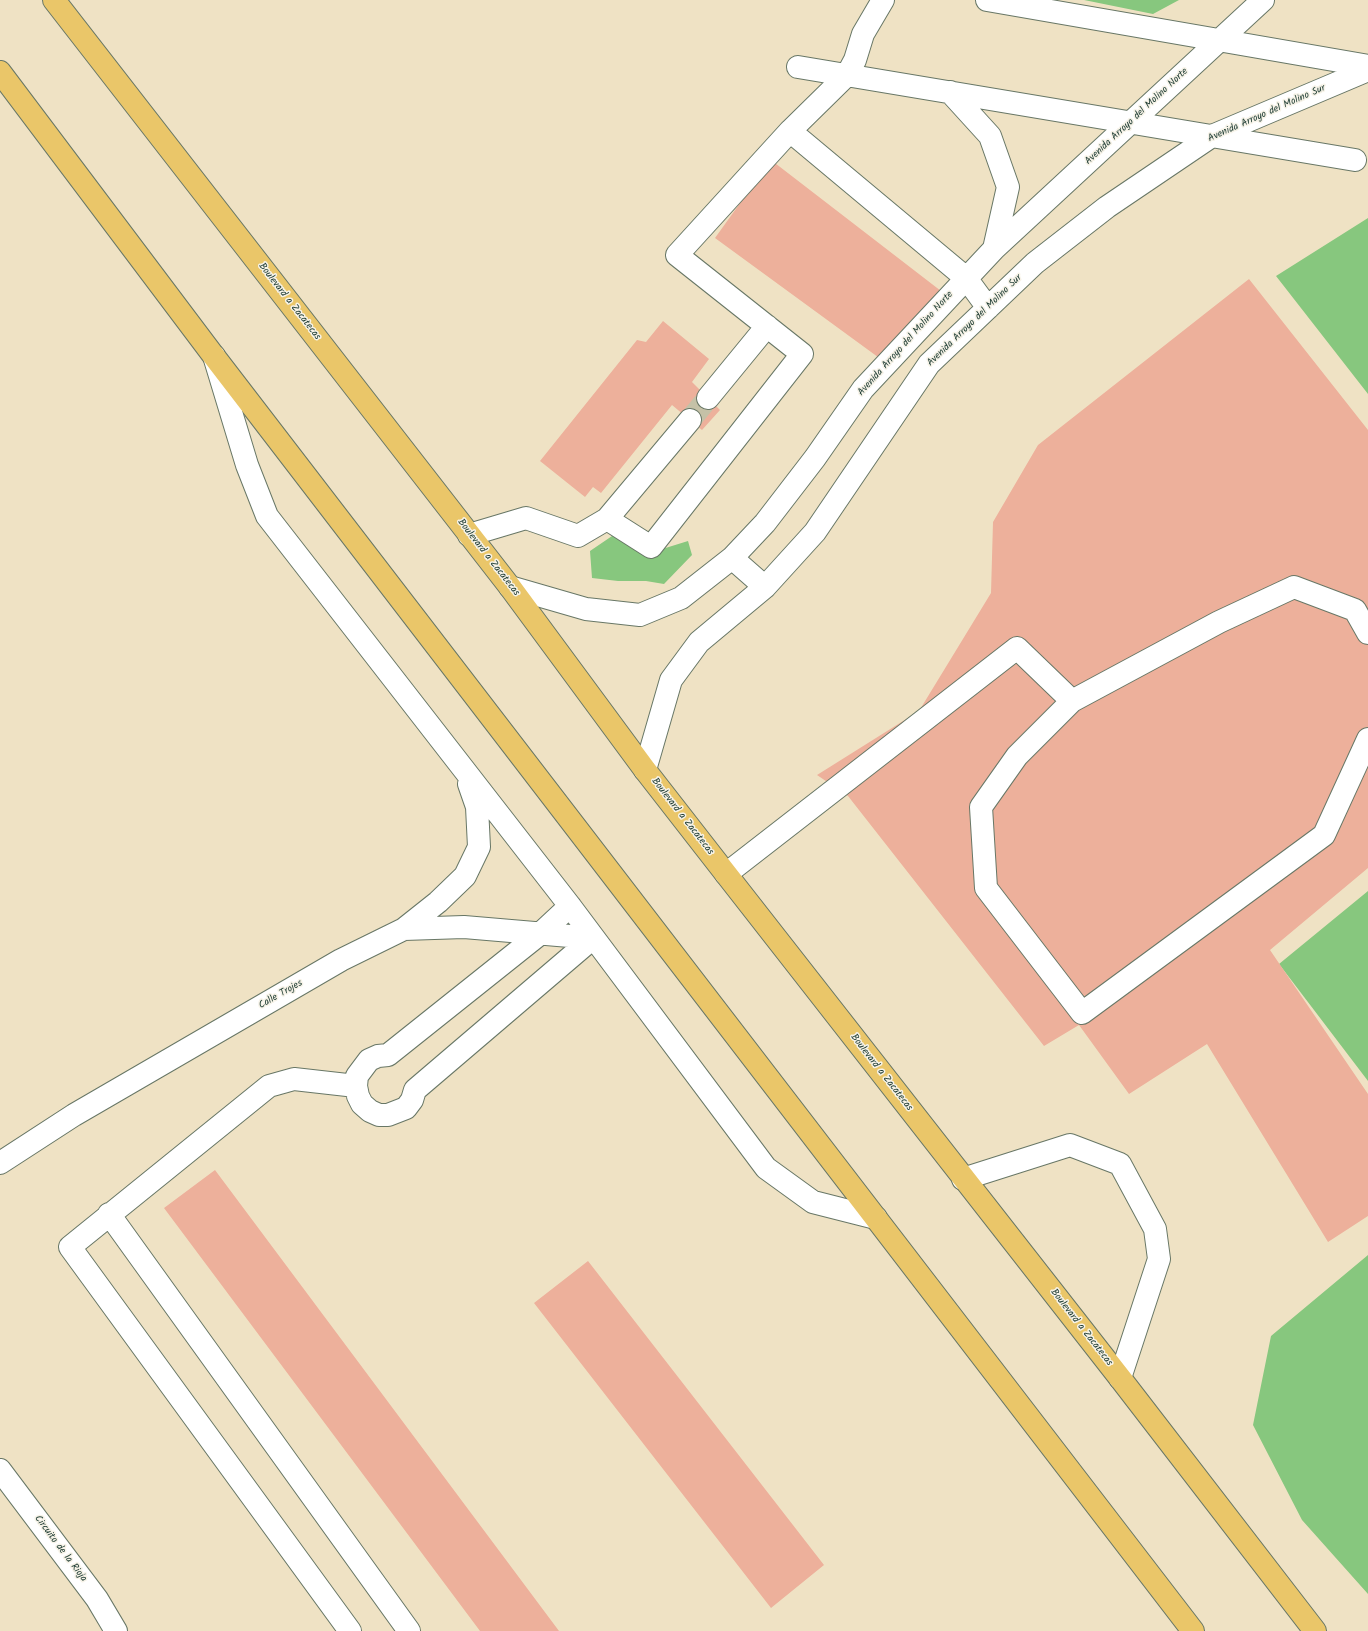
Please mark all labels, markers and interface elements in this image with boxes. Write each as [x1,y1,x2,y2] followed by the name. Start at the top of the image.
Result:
[1083,66,1191,168] street label: Avenida Arroyo del Molino Norte
[1206,83,1328,145] street label: Avenida Arroyo del Molino Sur
[255,261,323,343] street label: Boulevard a Zacatecas
[925,273,1025,369] street label: Avenida Arroyo del Molino Sur
[856,289,956,399] street label: Avenida Arroyo del Molino Norte
[454,517,522,599] street label: Boulevard a Zacatecas
[648,776,716,858] street label: Boulevard a Zacatecas
[257,978,305,1012] street label: Calle Trojes
[847,1032,915,1114] street label: Boulevard a Zacatecas
[1047,1287,1115,1369] street label: Boulevard a Zacatecas
[31,1513,89,1585] street label: Circuito de la Rioja

